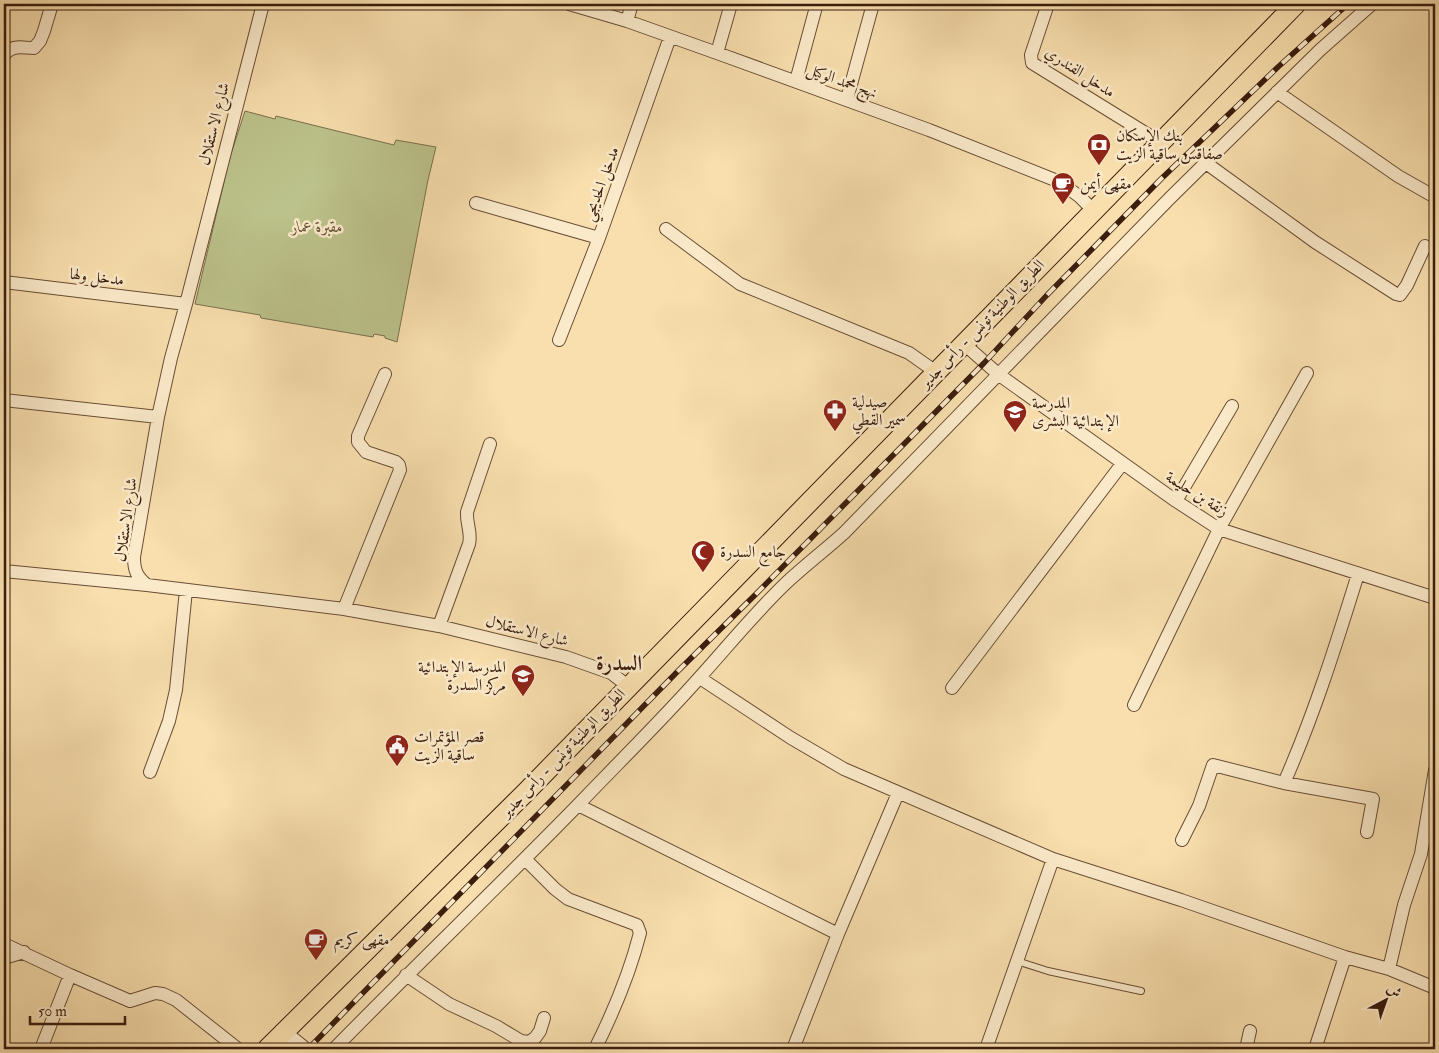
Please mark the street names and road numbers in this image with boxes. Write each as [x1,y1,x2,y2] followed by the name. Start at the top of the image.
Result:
[1040,42,1119,104] street label: مدخل الفندري
[803,59,880,107] street label: نهج محمد الوكيل
[194,81,237,168] street label: شارع الاستقلال
[578,144,628,226] street label: مدخل الحديجي
[912,254,1049,394] street label: الطريق الوطنية تونس - رأس جدير
[69,264,125,291] street label: مدخل ولها
[1162,467,1232,521] street label: زنقة بن حليمة
[110,477,145,564] street label: شارع الاستقلال
[483,611,570,654] street label: شارع الاستقلال
[493,683,630,823] street label: الطريق الوطنية تونس - رأس جدير

